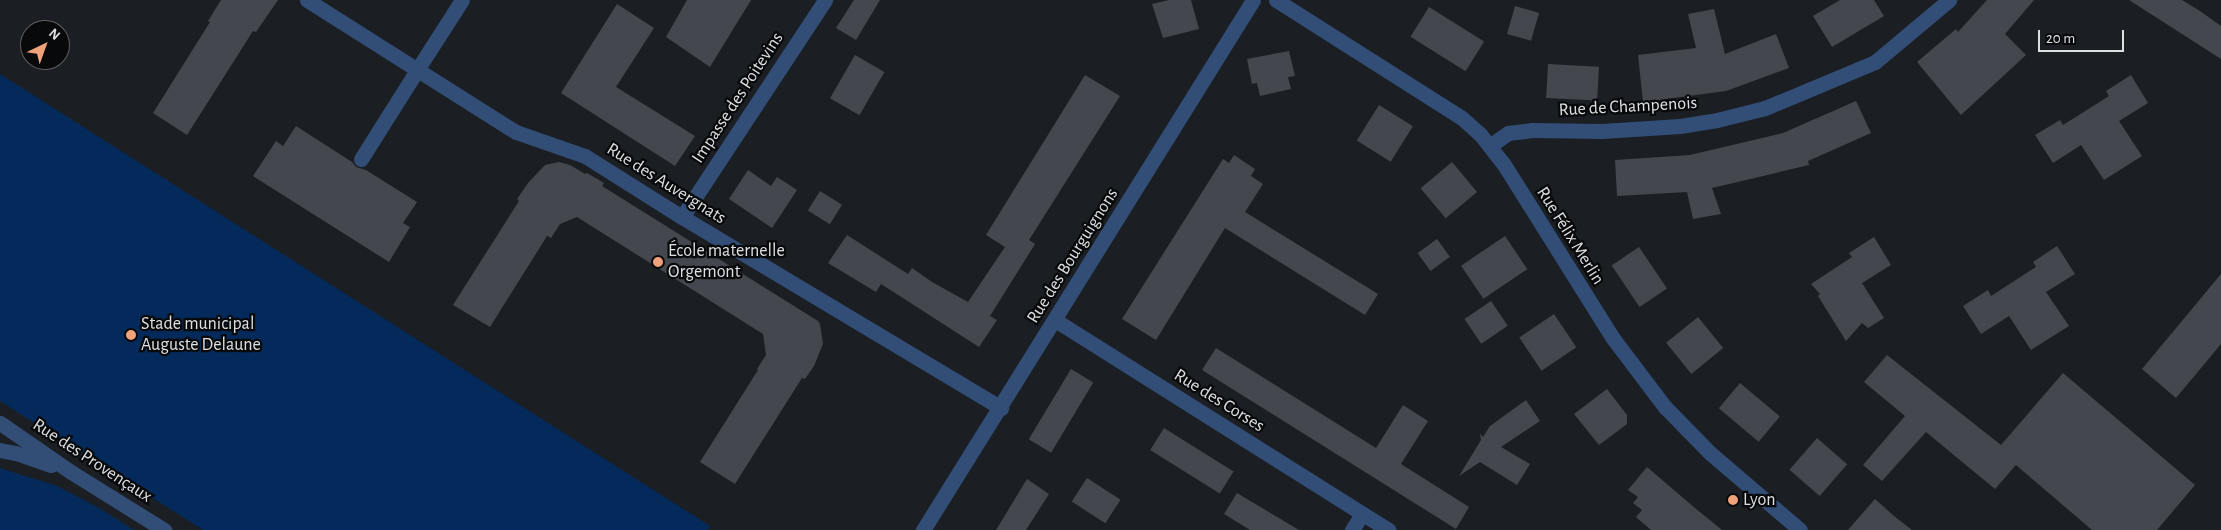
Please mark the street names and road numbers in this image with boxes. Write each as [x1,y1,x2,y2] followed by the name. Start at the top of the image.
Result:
[688,28,788,168] street label: Impasse des Poitevins
[1558,93,1698,121] street label: Rue de Champenois
[602,139,730,229] street label: Rue des Auvergnats
[1531,183,1609,289] street label: Rue Félix Merlin
[1023,184,1123,328] street label: Rue des Bourguignons
[1170,365,1268,437] street label: Rue des Corses
[28,414,156,508] street label: Rue des Provençaux

